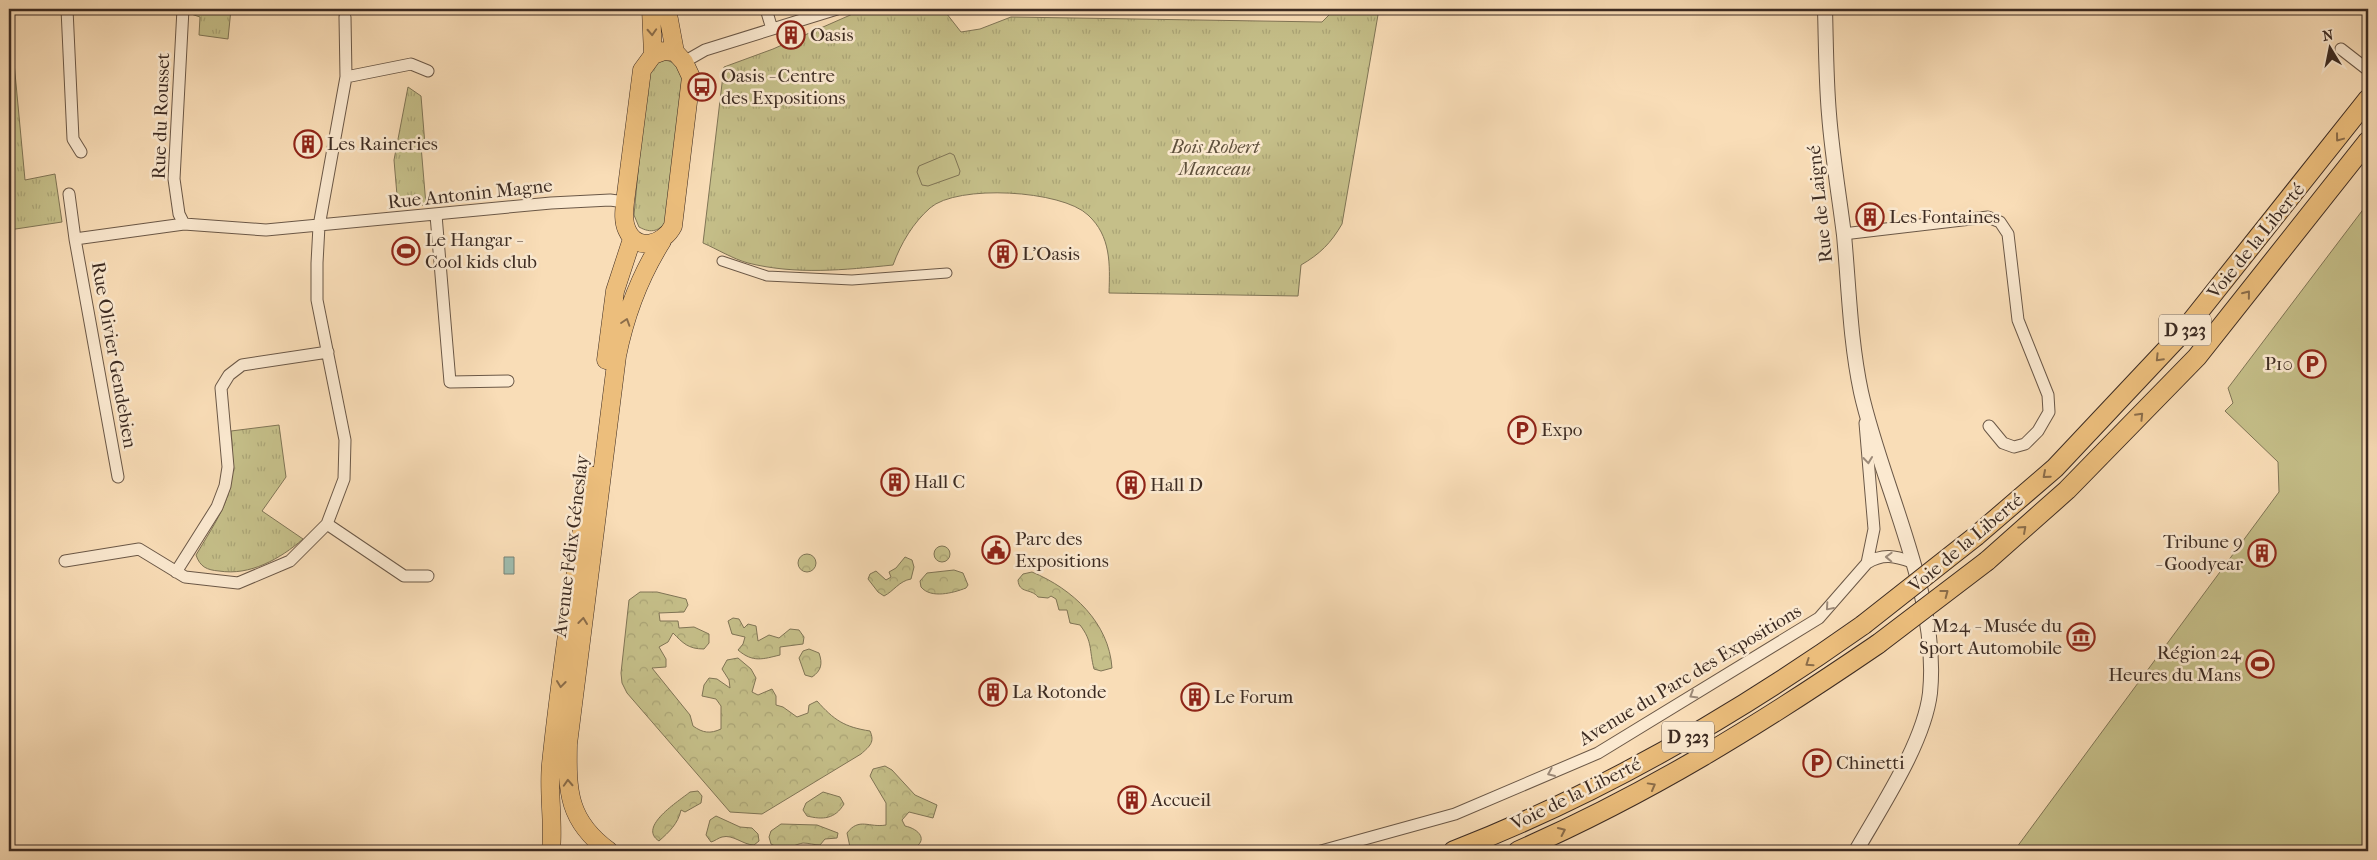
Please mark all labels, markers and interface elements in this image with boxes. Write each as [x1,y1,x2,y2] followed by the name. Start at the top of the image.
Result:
[776,20,806,50] building icon: Oasis
[2304,22,2354,72] north arrow
[810,24,853,46] place label: Oasis
[2321,26,2335,45] text: N
[646,28,657,36] one-way arrow
[148,52,174,180] street label: Rue du Rousset
[721,65,846,109] place label: Oasis - Centre des Expositions
[687,72,717,102] bus stop icon: Oasis - Centre des Expositions
[293,129,323,159] building icon: Les Raineries
[2336,132,2345,142] one-way arrow
[327,133,438,155] place label: Les Raineries
[1170,136,1260,180] park label: Bois Robert Manceau
[1803,144,1837,264] street label: Rue de Laigné
[386,174,554,214] street label: Rue Antonin Magne
[2202,179,2309,304] street label: Voie de la Liberté
[1855,202,1885,232] building icon: Les Fontaines
[1889,206,2000,228] place label: Les Fontaines
[425,229,537,273] place label: Le Hangar - Cool kids club
[391,236,421,266] sports icon: Le Hangar - Cool kids club
[988,239,1018,269] building icon: L'Oasis
[1022,243,1080,265] place label: L'Oasis
[87,260,141,450] street label: Rue Olivier Gendebien
[2242,291,2250,300] one-way arrow
[2159,314,2211,346] road number: D 323
[620,318,630,327] one-way arrow
[2297,349,2327,379] parking icon: P10
[2156,353,2165,362] one-way arrow
[2264,353,2293,375] place label: P10
[2134,412,2143,421] one-way arrow
[1507,415,1537,445] parking icon: Expo
[1541,419,1583,441] place label: Expo
[549,453,593,639] street label: Avenue Félix Géneslay
[1863,456,1874,464] one-way arrow
[880,467,910,497] building icon: Hall C
[2042,469,2051,478] one-way arrow
[1116,470,1146,500] building icon: Hall D
[914,471,965,493] place label: Hall C
[1150,474,1203,496] place label: Hall D
[1904,489,2028,598] street label: Voie de la Liberté
[2018,526,2027,535] one-way arrow
[1015,528,1109,572] place label: Parc des Expositions
[2155,531,2244,575] place label: Tribune 9 - Goodyear
[981,535,1011,565] public building icon: Parc des Expositions
[2247,538,2277,568] building icon: Tribune 9 - Goodyear
[1885,552,1893,562] one-way arrow
[1939,591,1948,599] one-way arrow
[1574,600,1805,751] street label: Avenue du Parc des Expositions
[1826,601,1834,610] one-way arrow
[1919,615,2062,659] place label: M24 - Musée du Sport Automobile
[577,617,588,625] one-way arrow
[2066,622,2096,652] museum icon: M24 - Musée du Sport Automobile
[2108,642,2242,686] place label: Région 24 Heures du Mans
[2245,649,2275,679] sports icon: Région 24 Heures du Mans
[1805,657,1814,666] one-way arrow
[978,677,1008,707] building icon: La Rotonde
[556,680,567,688] one-way arrow
[1012,681,1106,703] place label: La Rotonde
[1180,682,1210,712] building icon: Le Forum
[1214,686,1294,708] place label: Le Forum
[1689,689,1698,699] one-way arrow
[1662,722,1714,752] road number: D 323
[1802,748,1832,778] parking icon: Chinetti
[1836,752,1905,774] place label: Chinetti
[1506,753,1645,836] street label: Voie de la Liberté
[1547,767,1556,778] one-way arrow
[563,778,574,786] one-way arrow
[1646,782,1655,792] one-way arrow
[1117,785,1147,815] building icon: Accueil
[1150,789,1211,811] place label: Accueil
[1557,827,1566,837] one-way arrow

